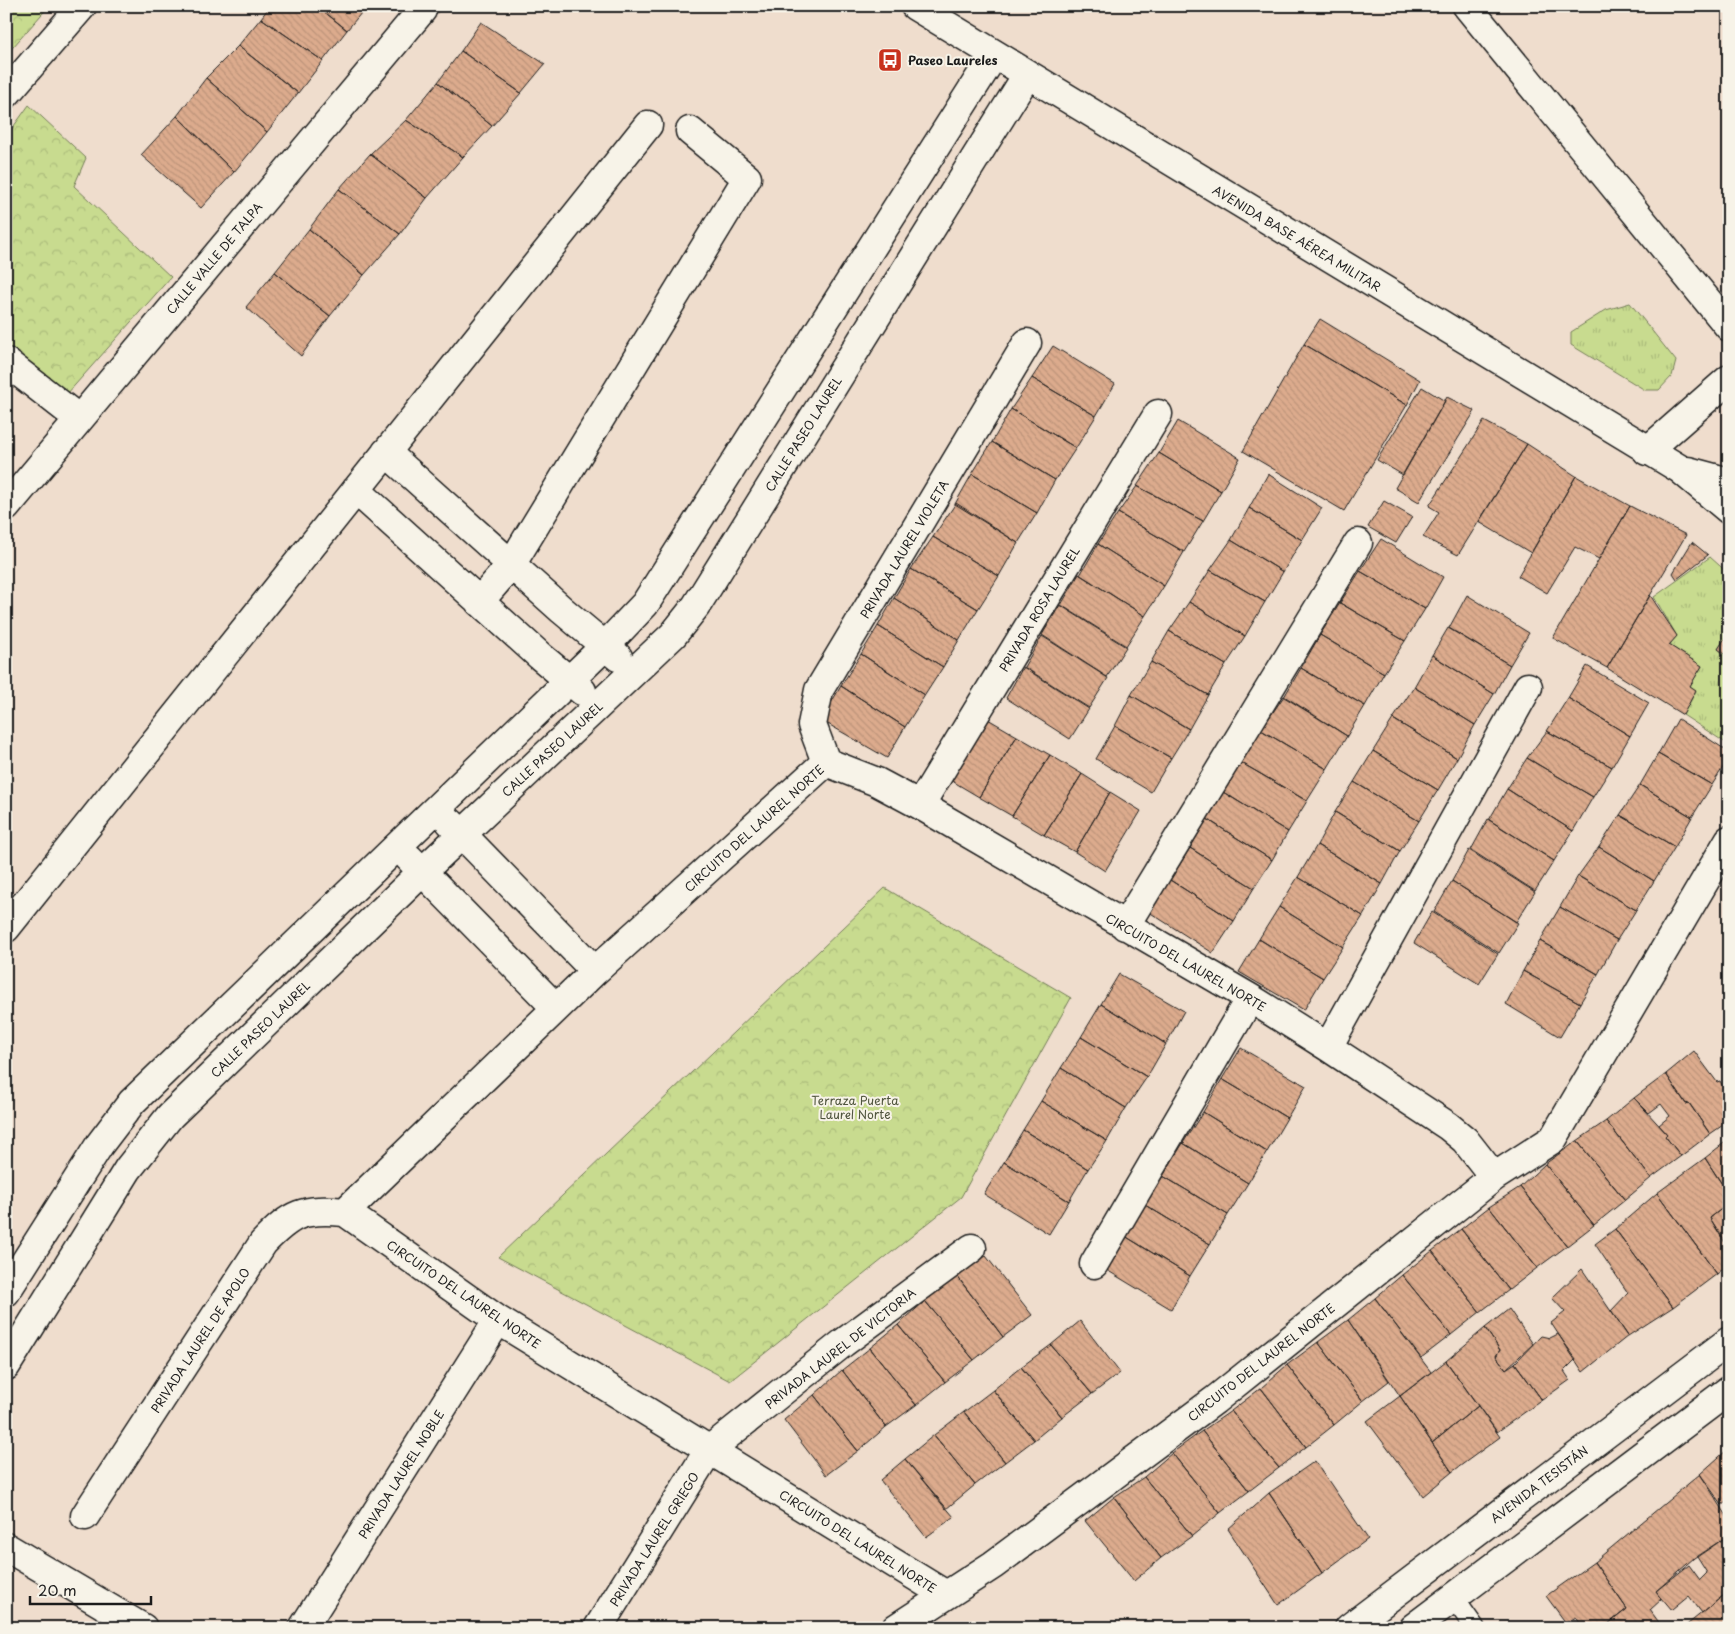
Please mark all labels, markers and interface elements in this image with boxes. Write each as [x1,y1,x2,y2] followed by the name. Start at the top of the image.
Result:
[877,47,903,73] bus stop icon: Paseo Laureles
[908,51,998,69] place label: Paseo Laureles
[1209,180,1385,296] street label: AVENIDA BASE AÉREA MILITAR
[162,198,266,318] street label: CALLE VALLE DE TALPA
[760,373,846,495] street label: CALLE PASEO LAUREL
[855,476,953,622] street label: PRIVADA LAUREL VIOLETA
[995,543,1084,675] street label: PRIVADA ROSA LAUREL
[498,697,606,801] street label: CALLE PASEO LAUREL
[680,760,828,896] street label: CIRCUITO DEL LAUREL NORTE
[1102,909,1270,1015] street label: CIRCUITO DEL LAUREL NORTE
[206,977,314,1081] street label: CALLE PASEO LAUREL
[811,1091,899,1123] park label: Terraza Puerta Laurel Norte
[383,1235,545,1353] street label: CIRCUITO DEL LAUREL NORTE
[146,1264,254,1416] street label: PRIVADA LAUREL DE APOLO
[761,1283,919,1413] street label: PRIVADA LAUREL DE VICTORIA
[1184,1299,1338,1425] street label: CIRCUITO DEL LAUREL NORTE
[354,1406,448,1542] street label: PRIVADA LAUREL NOBLE
[1486,1441,1592,1527] street label: AVENIDA TESISTÁN
[605,1468,703,1610] street label: PRIVADA LAUREL GRIEGO
[776,1485,940,1597] street label: CIRCUITO DEL LAUREL NORTE
[30,1574,151,1606] scale bar
[38,1578,77,1601] text: 20 m

